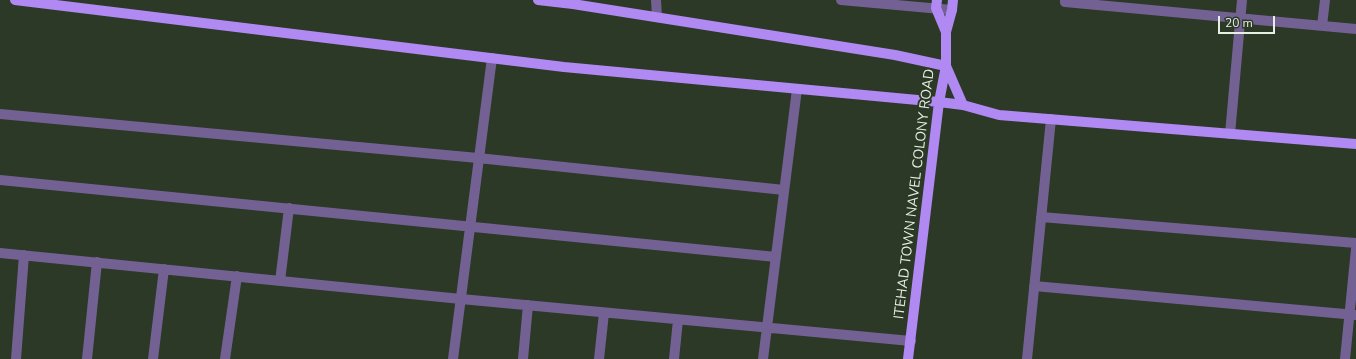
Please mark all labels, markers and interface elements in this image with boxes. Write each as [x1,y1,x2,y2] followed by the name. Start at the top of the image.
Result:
[1220,8,1277,34] scale bar
[1225,15,1253,31] text: 20 m
[891,68,939,320] street label: ITEHAD TOWN NAVEL COLONY ROAD

